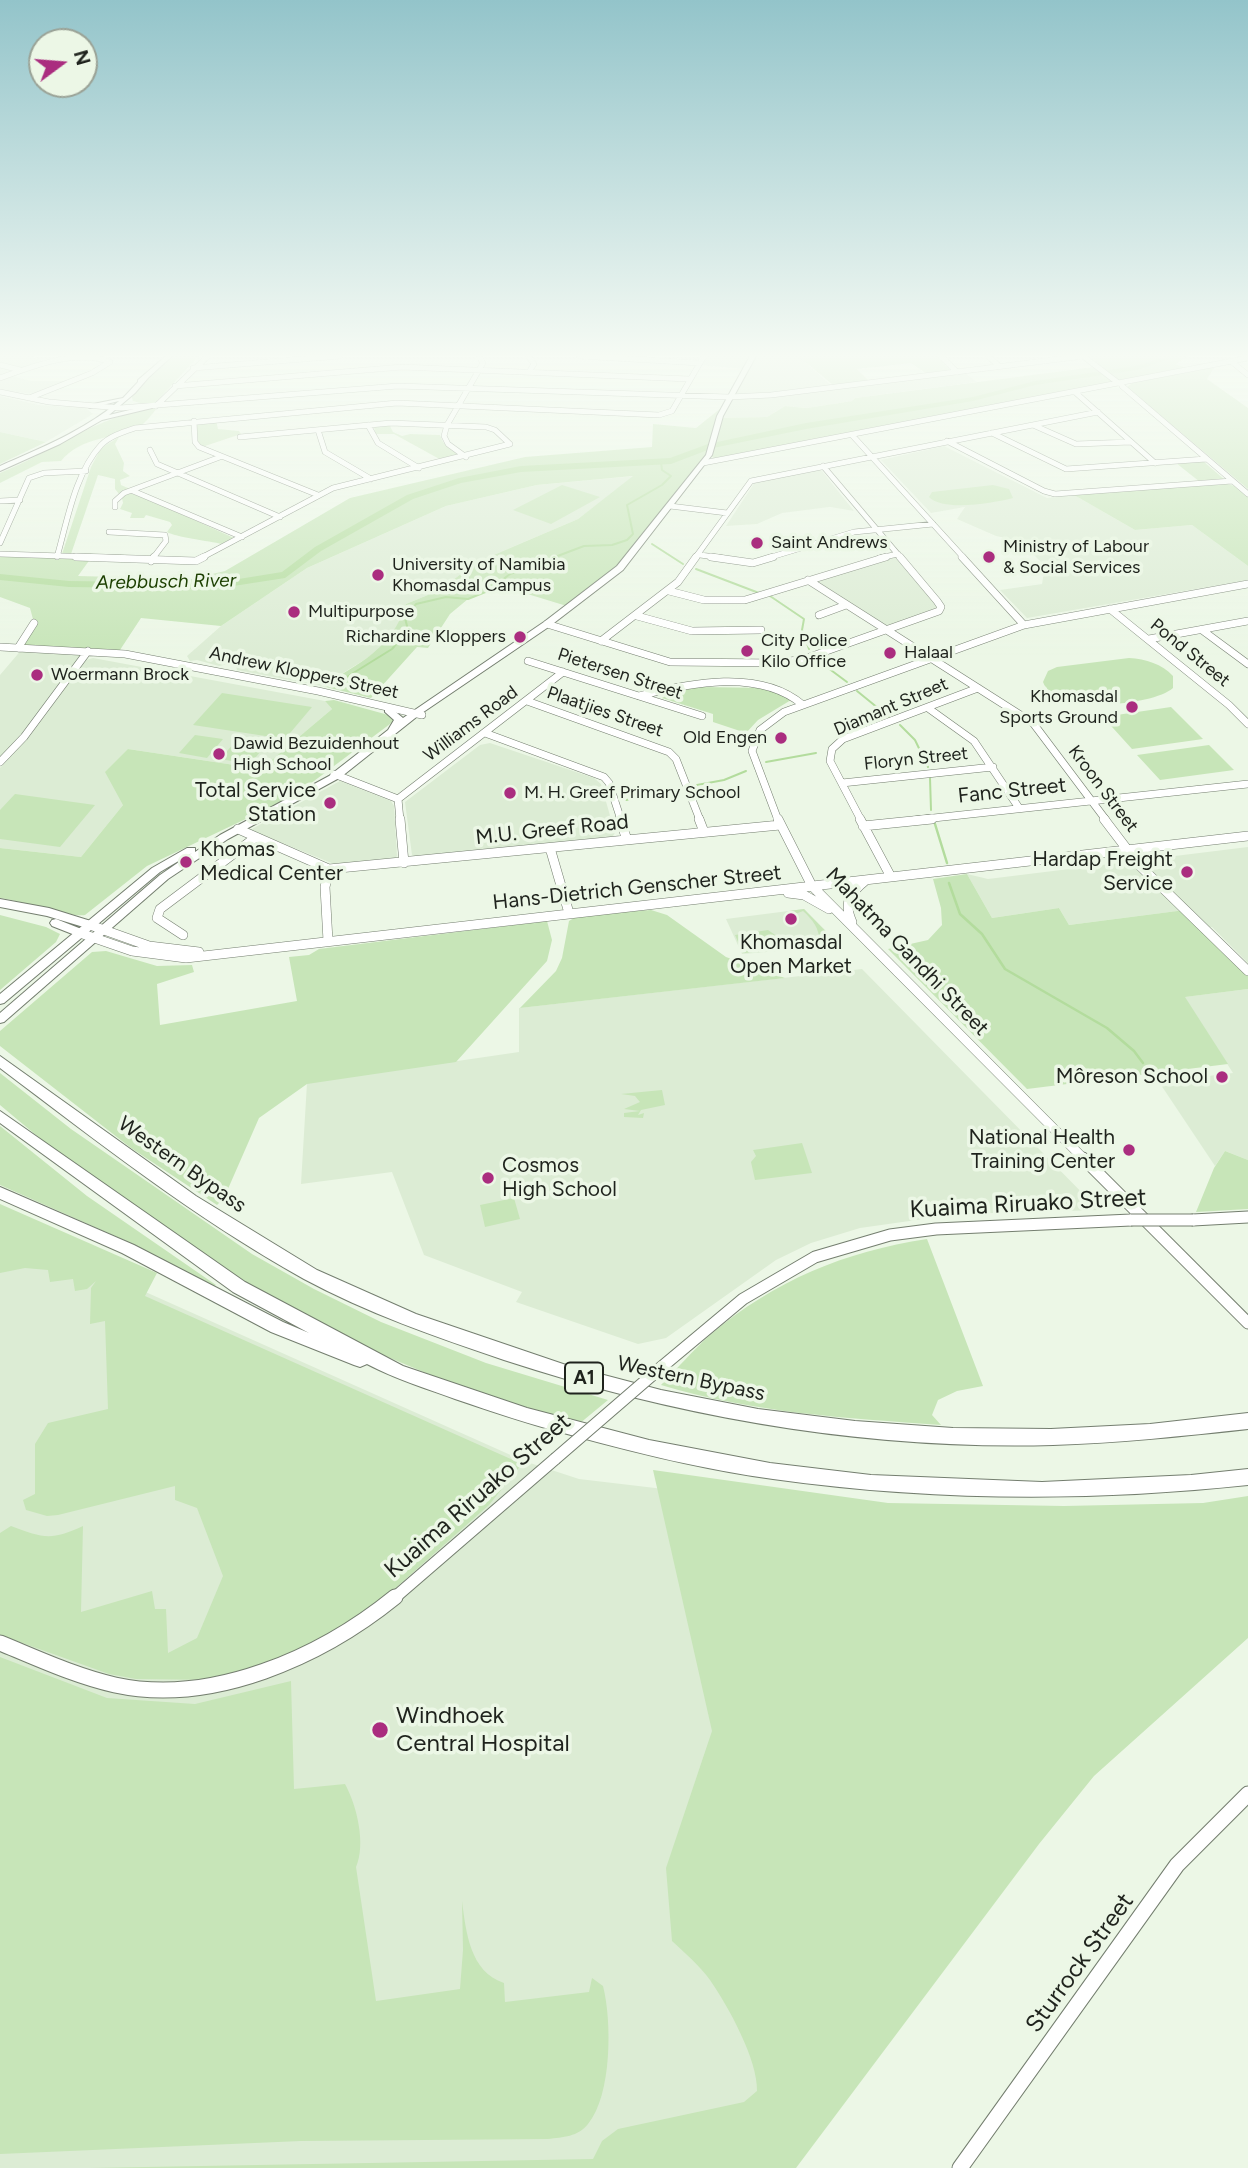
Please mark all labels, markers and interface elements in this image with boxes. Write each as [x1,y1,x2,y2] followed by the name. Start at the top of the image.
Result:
[28,28,98,98] north arrow
[69,47,95,68] text: N
[771,532,888,554] place label: Saint Andrews
[749,535,765,551] marker: Saint Andrews
[1003,536,1149,578] place label: Ministry of Labour & Social Services
[981,549,997,565] marker: Ministry of Labour & Social Services
[392,554,565,596] place label: University of Namibia Khomasdal Campus
[370,567,386,583] marker: University of Namibia Khomasdal Campus
[96,569,236,595] water label: Arebbusch River
[308,601,414,623] place label: Multipurpose
[286,604,302,620] marker: Multipurpose
[1146,614,1234,692] street label: Pond Street
[346,626,506,648] place label: Richardine Kloppers
[512,629,528,645] marker: Richardine Kloppers
[761,630,847,672] place label: City Police Kilo Office
[207,642,401,704] street label: Andrew Kloppers Street
[904,642,953,664] place label: Halaal
[739,643,755,659] marker: City Police Kilo Office
[555,644,685,704] street label: Pietersen Street
[882,645,898,661] marker: Halaal
[51,664,189,686] place label: Woermann Brock
[29,667,45,683] marker: Woermann Brock
[831,673,951,741] street label: Diamant Street
[420,682,522,766] street label: Williams Road
[544,682,666,742] street label: Plaatjies Street
[999,686,1118,728] place label: Khomasdal Sports Ground
[1124,699,1140,715] marker: Khomasdal Sports Ground
[683,727,767,749] place label: Old Engen
[773,730,789,746] marker: Old Engen
[233,733,399,776] place label: Dawid Bezuidenhout High School
[1063,741,1143,837] street label: Kroon Street
[863,743,969,775] street label: Floryn Street
[211,746,227,762] marker: Dawid Bezuidenhout High School
[956,773,1068,809] street label: Fanc Street
[195,778,316,828] place label: Total Service Station
[524,782,740,804] place label: M. H. Greef Primary School
[502,785,518,801] marker: M. H. Greef Primary School
[322,795,338,811] marker: Total Service Station
[474,809,630,851] street label: M.U. Greef Road
[200,837,343,887] place label: Khomas Medical Center
[1032,847,1173,897] place label: Hardap Freight Service
[178,854,194,870] marker: Khomas Medical Center
[491,860,783,916] street label: Hans-Dietrich Genscher Street
[820,863,994,1041] street label: Mahatma Gandhi Street
[1179,864,1195,880] marker: Hardap Freight Service
[783,911,799,927] marker: Khomasdal Open Market
[730,930,852,980] place label: Khomasdal Open Market
[1056,1064,1208,1090] place label: Môreson School
[1214,1069,1230,1085] marker: Môreson School
[113,1112,251,1218] street label: Western Bypass
[969,1125,1115,1175] place label: National Health Training Center
[1121,1142,1137,1158] marker: National Health Training Center
[502,1153,617,1203] place label: Cosmos High School
[480,1170,496,1186] marker: Cosmos High School
[909,1183,1147,1225] street label: Kuaima Riruako Street
[615,1351,767,1407] street label: Western Bypass
[565,1362,603,1394] road number: A1
[379,1407,577,1585] street label: Kuaima Riruako Street
[396,1702,570,1758] place label: Windhoek Central Hospital
[370,1720,390,1740] marker: Windhoek Central Hospital
[1020,1888,1140,2038] street label: Sturrock Street

